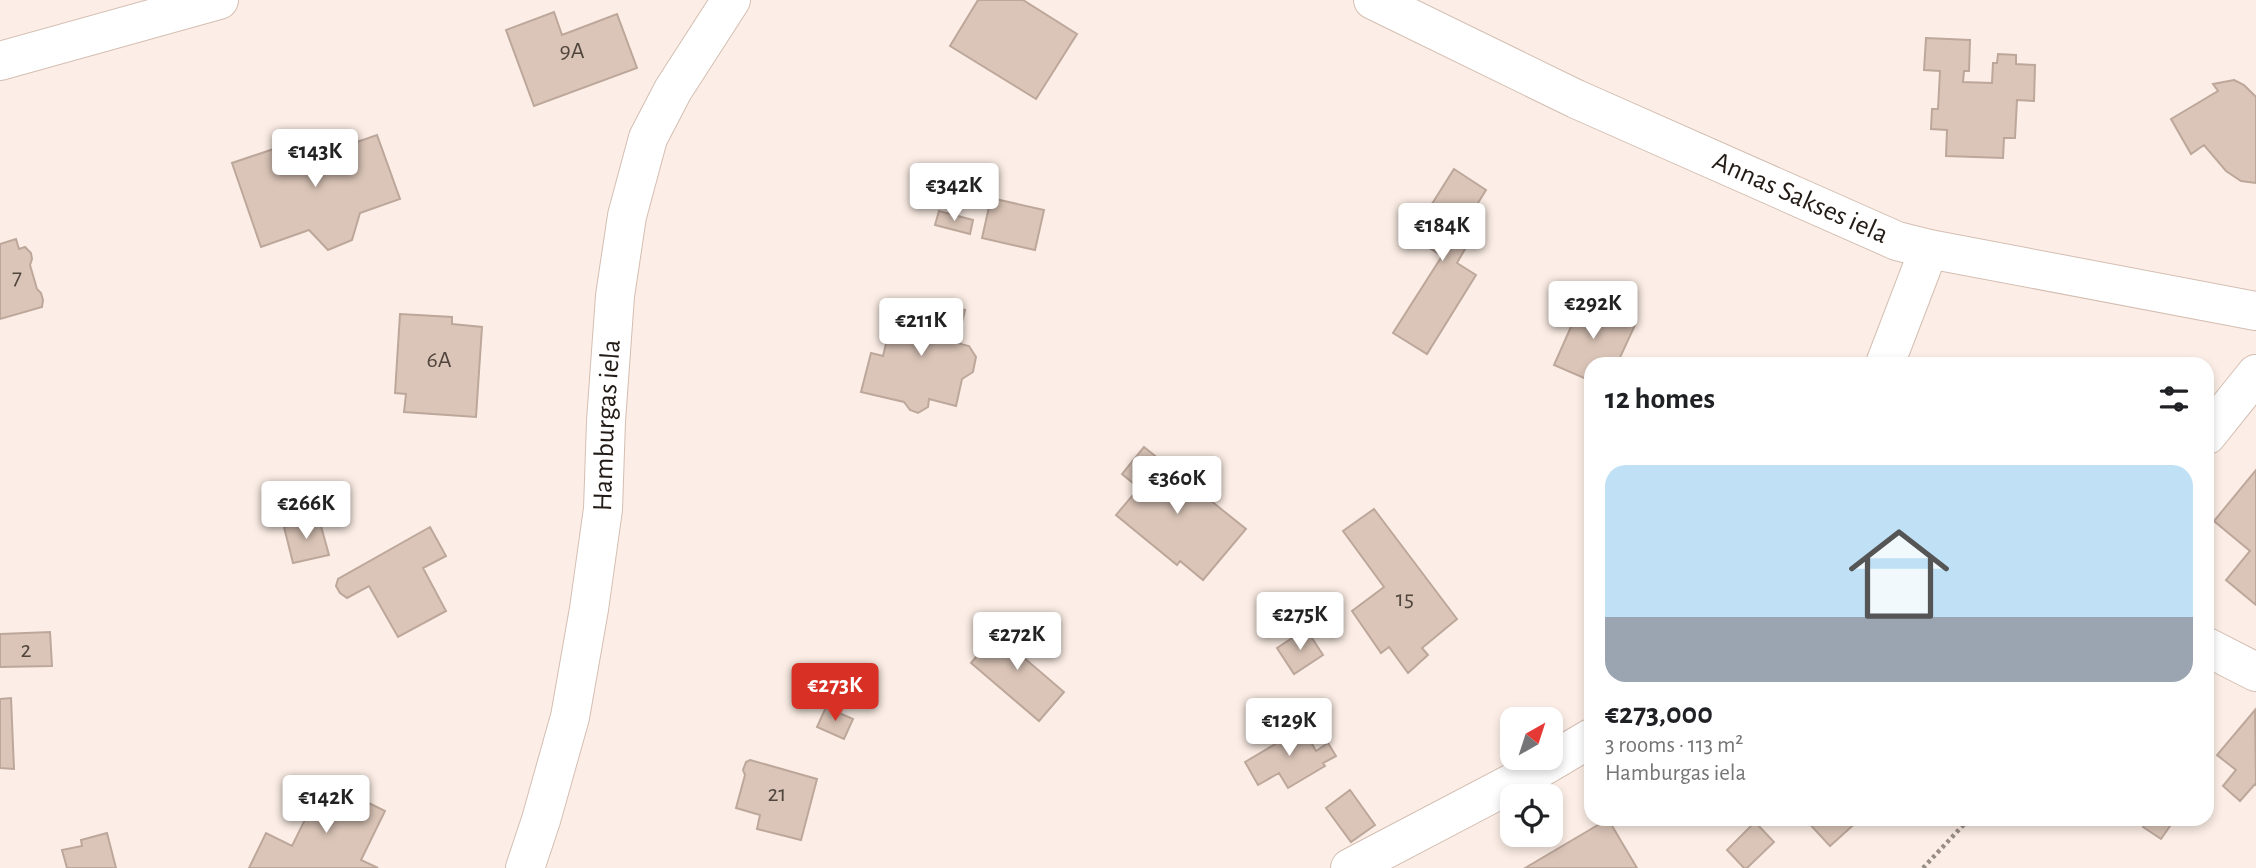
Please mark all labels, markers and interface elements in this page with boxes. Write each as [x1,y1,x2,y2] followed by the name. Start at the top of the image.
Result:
[559,39,585,63] house number: 9A
[266,130,364,189] pin: €143K
[288,140,342,163] text: €143K
[1708,147,1892,249] street label: Annas Sakses iela
[905,164,1003,223] pin: €342K
[926,174,982,197] text: €342K
[1393,204,1491,263] pin: €184K
[1414,214,1470,237] text: €184K
[12,265,22,289] house number: 7
[1544,282,1642,341] pin: €292K
[1565,292,1621,315] text: €292K
[872,298,970,358] pin: €211K
[895,309,947,332] text: €211K
[589,338,626,512] street label: Hamburgas iela
[426,348,452,372] house number: 6A
[2155,380,2193,418] icon: filters
[1605,384,1715,414] text: 12 homes
[1128,456,1226,516] pin: €360K
[1148,467,1206,490] text: €360K
[257,482,355,541] pin: €266K
[277,492,335,515] text: €266K
[1836,511,1962,637] icon: home
[1396,587,1414,611] house number: 15
[1251,592,1349,652] pin: €275K
[1273,603,1327,626] text: €275K
[968,612,1066,672] pin: €272K
[989,623,1045,646] text: €272K
[21,638,32,662] house number: 2
[786,664,884,723] pin: €273K
[808,674,862,697] text: €273K
[1240,698,1338,758] pin: €129K
[1605,699,1713,729] text: €273,000
[1500,707,1563,770] north arrow
[1500,707,1563,847] map controls
[1262,709,1316,732] text: €129K
[1605,734,1743,757] text: 3 rooms · 113 m²
[1605,762,1746,785] text: Hamburgas iela
[277,776,375,835] pin: €142K
[767,782,787,806] house number: 21
[1500,784,1563,847] button: locate
[299,786,353,809] text: €142K

